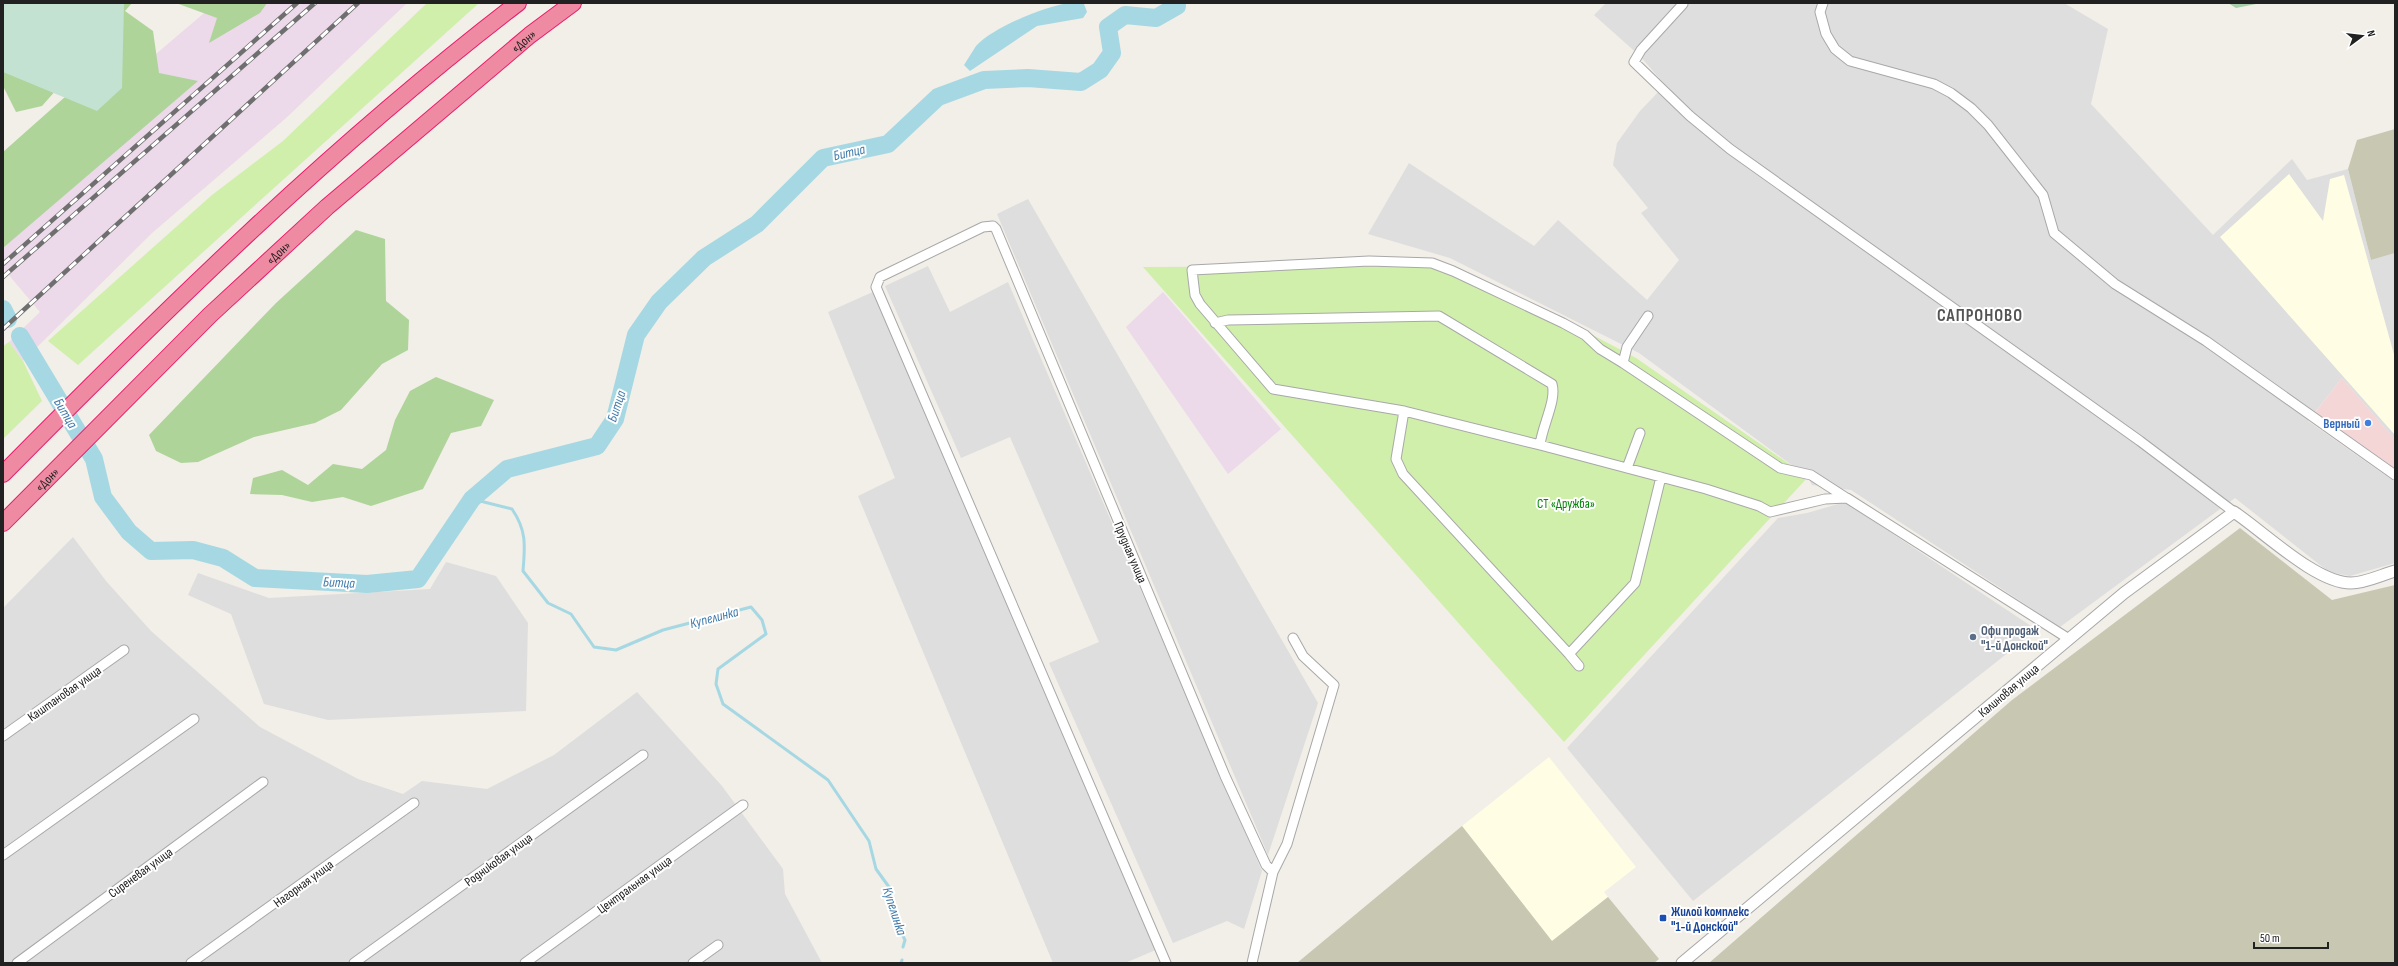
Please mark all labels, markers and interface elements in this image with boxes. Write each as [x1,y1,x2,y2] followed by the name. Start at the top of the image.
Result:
[2342,16,2382,56] north arrow
[508,26,539,56] street label: «Дон»
[2364,29,2378,38] text: N
[832,141,867,164] water label: Битца
[263,238,294,268] street label: «Дон»
[1937,306,2023,326] district label: САПРОНОВО
[603,388,630,424] water label: Битца
[50,395,81,432] water label: Битца
[2323,416,2360,432] place label: Верный
[2363,418,2373,428] marker: Верный
[32,464,63,495] street label: «Дон»
[1537,496,1595,512] park label: СТ «Дружба»
[1110,519,1150,585] street label: Прудная улица
[323,573,356,592] water label: Битца
[688,603,741,632] water label: Купелинка
[1981,623,2048,654] place label: Офи продаж "1-й Донской"
[1968,632,1978,642] marker: Офи продаж "1-й Донской"
[1975,661,2042,721] street label: Калиновая улица
[25,663,104,725] street label: Каштановая улица
[461,830,536,890] street label: Родниковая улица
[105,844,176,902] street label: Сиреневая улица
[594,852,675,917] street label: Центральная улица
[271,857,337,911] street label: Нагорная улица
[879,885,910,938] water label: Купелинка
[1671,904,1750,935] place label: Жилой комплекс "1-й Донской"
[1658,913,1668,923] marker: Жилой комплекс "1-й Донской"
[2254,924,2328,950] scale bar
[2260,931,2280,946] text: 50 m

